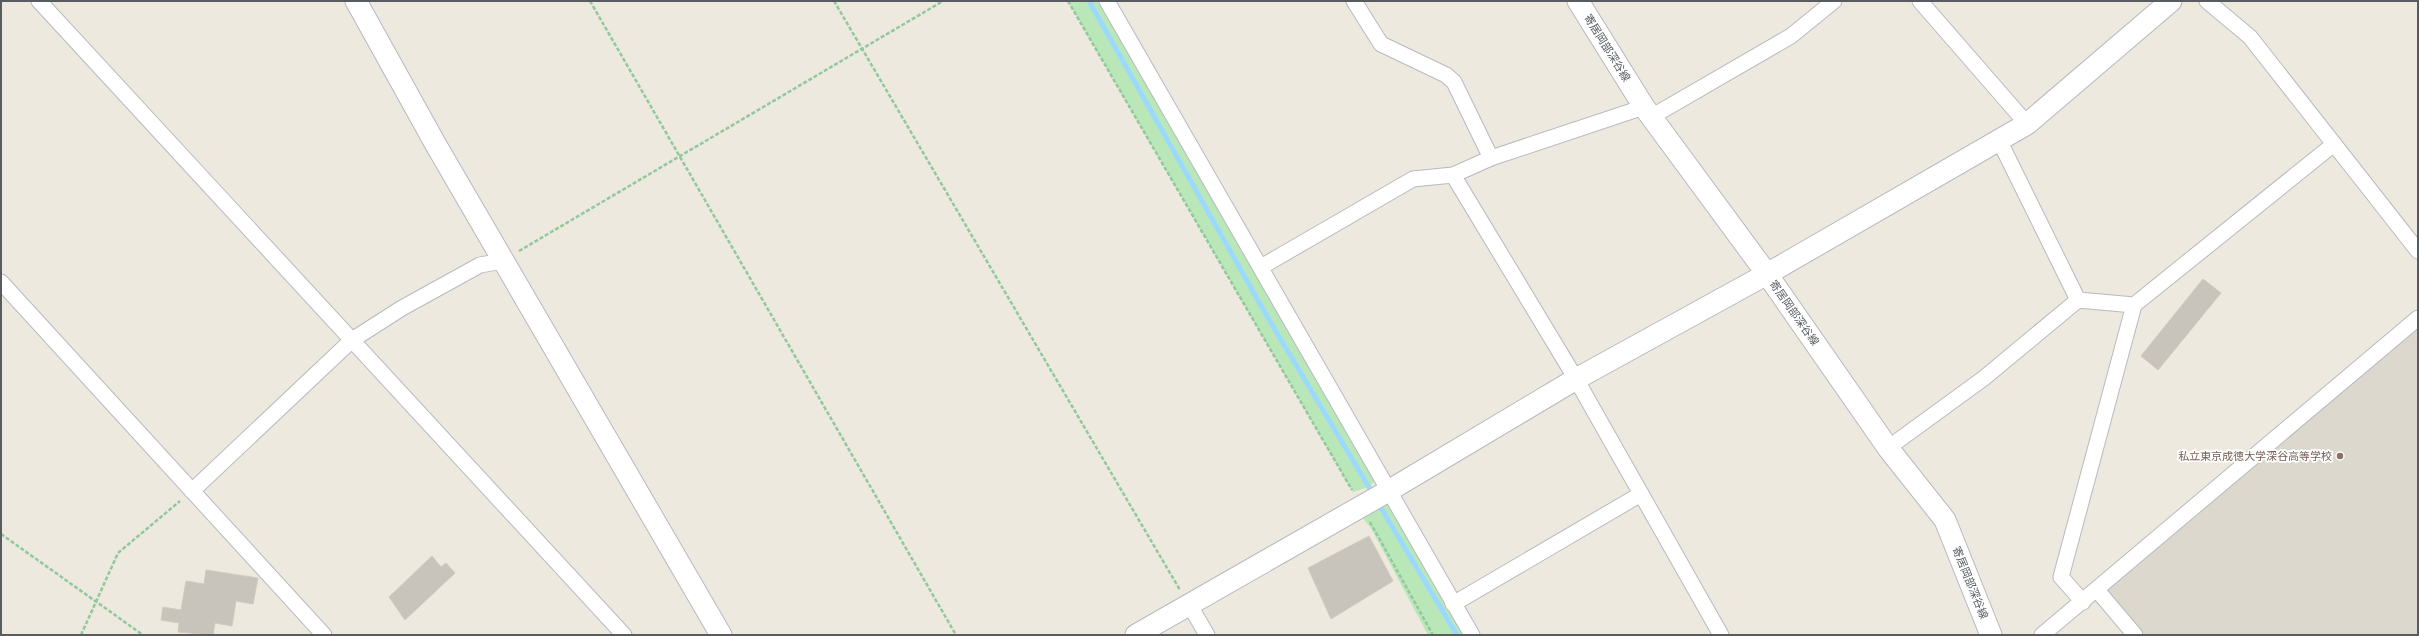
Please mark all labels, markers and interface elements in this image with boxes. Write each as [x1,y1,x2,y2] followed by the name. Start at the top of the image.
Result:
[1581,12,1633,84] street label: 寄居岡部深谷線
[1767,278,1821,348] street label: 寄居岡部深谷線
[2178,450,2332,463] place label: 私立東京成徳大学深谷高等学校
[2335,451,2345,461] marker: 私立東京成徳大学深谷高等学校
[1950,545,1990,621] street label: 寄居岡部深谷線

